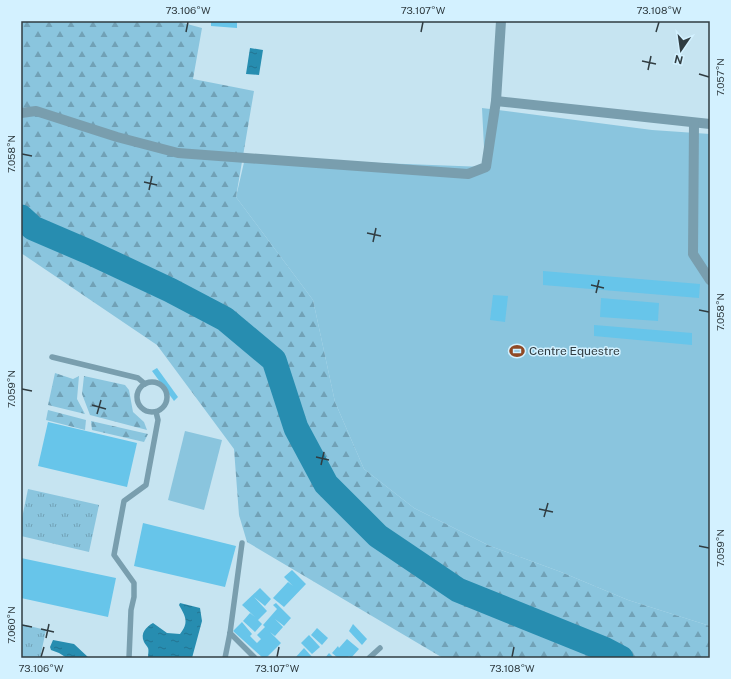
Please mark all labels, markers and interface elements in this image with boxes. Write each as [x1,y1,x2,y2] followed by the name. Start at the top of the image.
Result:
[166,4,211,16] text: 73.106°W
[401,4,446,16] text: 73.107°W
[636,4,682,16] text: 73.108°W
[661,30,701,70] north arrow
[673,53,684,67] text: N
[714,58,726,96] text: 7.057°N
[5,135,17,173] text: 7.058°N
[714,293,726,331] text: 7.058°N
[508,342,526,360] sports icon: Centre Equestre
[529,344,620,358] place label: Centre Equestre
[5,370,17,408] text: 7.059°N
[714,529,726,567] text: 7.059°N
[5,606,17,644] text: 7.060°N
[19,662,64,674] text: 73.106°W
[255,662,300,674] text: 73.107°W
[489,662,535,674] text: 73.108°W

